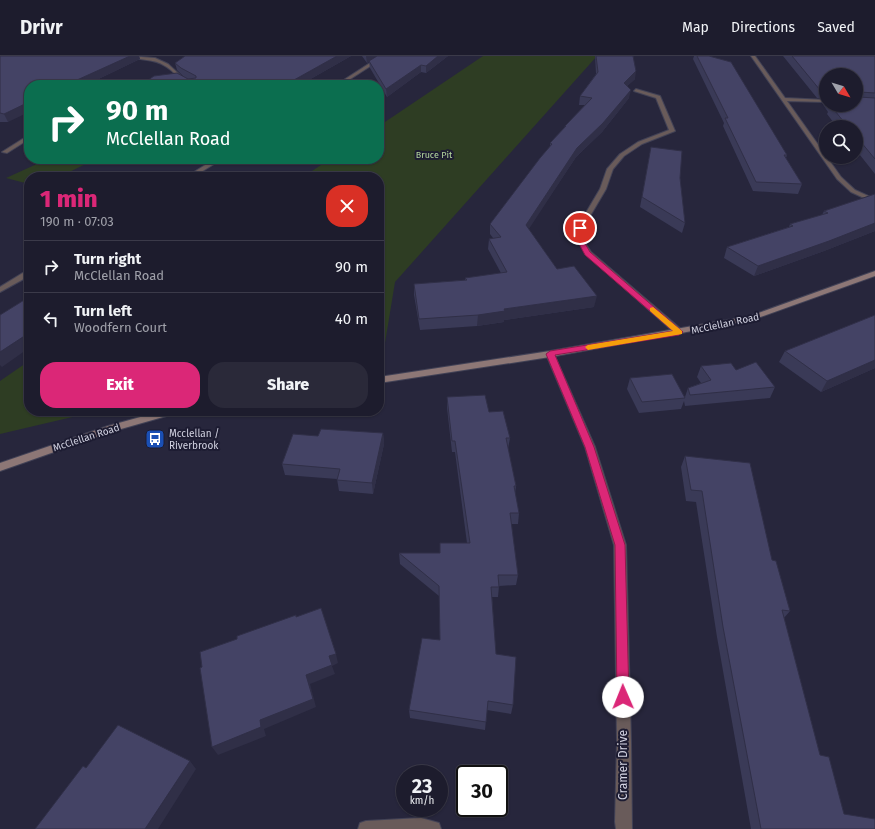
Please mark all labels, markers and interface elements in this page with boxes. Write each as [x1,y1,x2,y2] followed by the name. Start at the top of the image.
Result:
[20,16,63,39] text: Drivr
[682,19,709,36] text: Map
[731,19,795,36] text: Directions
[817,19,855,36] text: Saved
[819,68,863,112] north arrow
[819,68,863,164] map controls
[106,94,168,127] text: 90 m
[40,96,92,148] icon: right
[819,120,863,164] button: search
[106,128,231,150] text: McClellan Road
[416,150,453,160] park label: Bruce Pit
[40,185,98,213] text: 1 min
[326,185,368,227] button: close
[563,211,597,245] pin
[40,214,114,229] text: 190 m · 07:03
[569,217,591,239] icon: arrive
[74,250,141,268] text: Turn right
[40,256,62,278] icon: right
[335,258,368,276] text: 90 m
[74,268,164,283] text: McClellan Road
[74,302,132,320] text: Turn left
[40,308,62,330] icon: left
[335,310,368,328] text: 40 m
[690,311,760,337] street label: McClellan Road
[74,320,167,335] text: Woodfern Court
[40,362,200,408] button: Exit
[208,362,368,408] button: Share
[52,422,121,454] street label: McClellan Road
[144,428,166,450] bus stop icon: Mcclellan / Riverbrook
[169,428,219,452] place label: Mcclellan / Riverbrook
[602,676,644,718] position arrow
[616,730,630,800] street label: Cramer Drive
[456,765,508,817] speed limit sign: 30
[412,774,432,798] text: 23
[410,795,434,807] text: km/h

